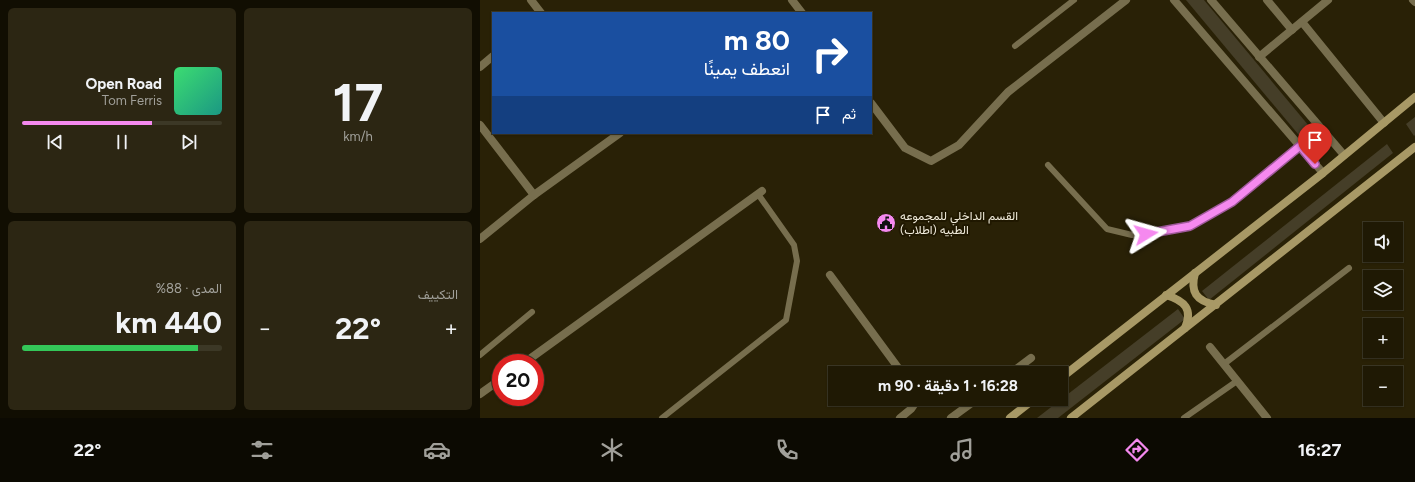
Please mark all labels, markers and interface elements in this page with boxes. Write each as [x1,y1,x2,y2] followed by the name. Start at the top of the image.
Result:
[724,23,790,57] text: 80 m
[804,28,856,80] icon: right
[704,58,790,80] text: انعطف يمينًا
[333,72,383,134] text: 17
[85,75,162,93] text: Open Road
[102,93,162,108] text: Tom Ferris
[812,104,834,126] icon: arrive
[842,105,856,123] text: ثم
[1298,123,1332,164] pin
[343,129,373,144] text: km/h
[1304,129,1326,151] icon: arrive
[44,131,66,153] icon: previous
[111,131,133,153] icon: pause
[178,131,200,153] icon: next
[900,209,1018,237] place label: القسم الداخلي للمجموعه الطبيه (اطلاب)
[875,212,897,234] public building icon: القسم الداخلي للمجموعه الطبيه (اطلاب)
[1125,213,1167,255] position arrow
[1363,222,1403,406] map controls
[1363,222,1403,262] button: sound
[1363,270,1403,310] button: layers
[156,281,222,296] text: المدى · 88%
[418,287,458,302] text: التكييف
[115,304,222,341] text: 440 km
[335,310,381,347] text: 22°
[258,315,272,342] text: −
[444,315,458,342] text: +
[1363,318,1403,358] button: +
[492,354,544,406] speed limit sign: 20
[1363,366,1403,406] button: −
[878,377,1018,395] text: 16:28 · 1 دقيقة · 90 m
[248,436,276,464] icon: filters
[423,436,451,464] icon: car
[598,436,626,464] icon: climate
[773,436,801,464] icon: phone
[948,436,976,464] icon: music
[1123,436,1151,464] icon: directions
[74,439,101,461] text: 22°
[1298,439,1342,461] text: 16:27

